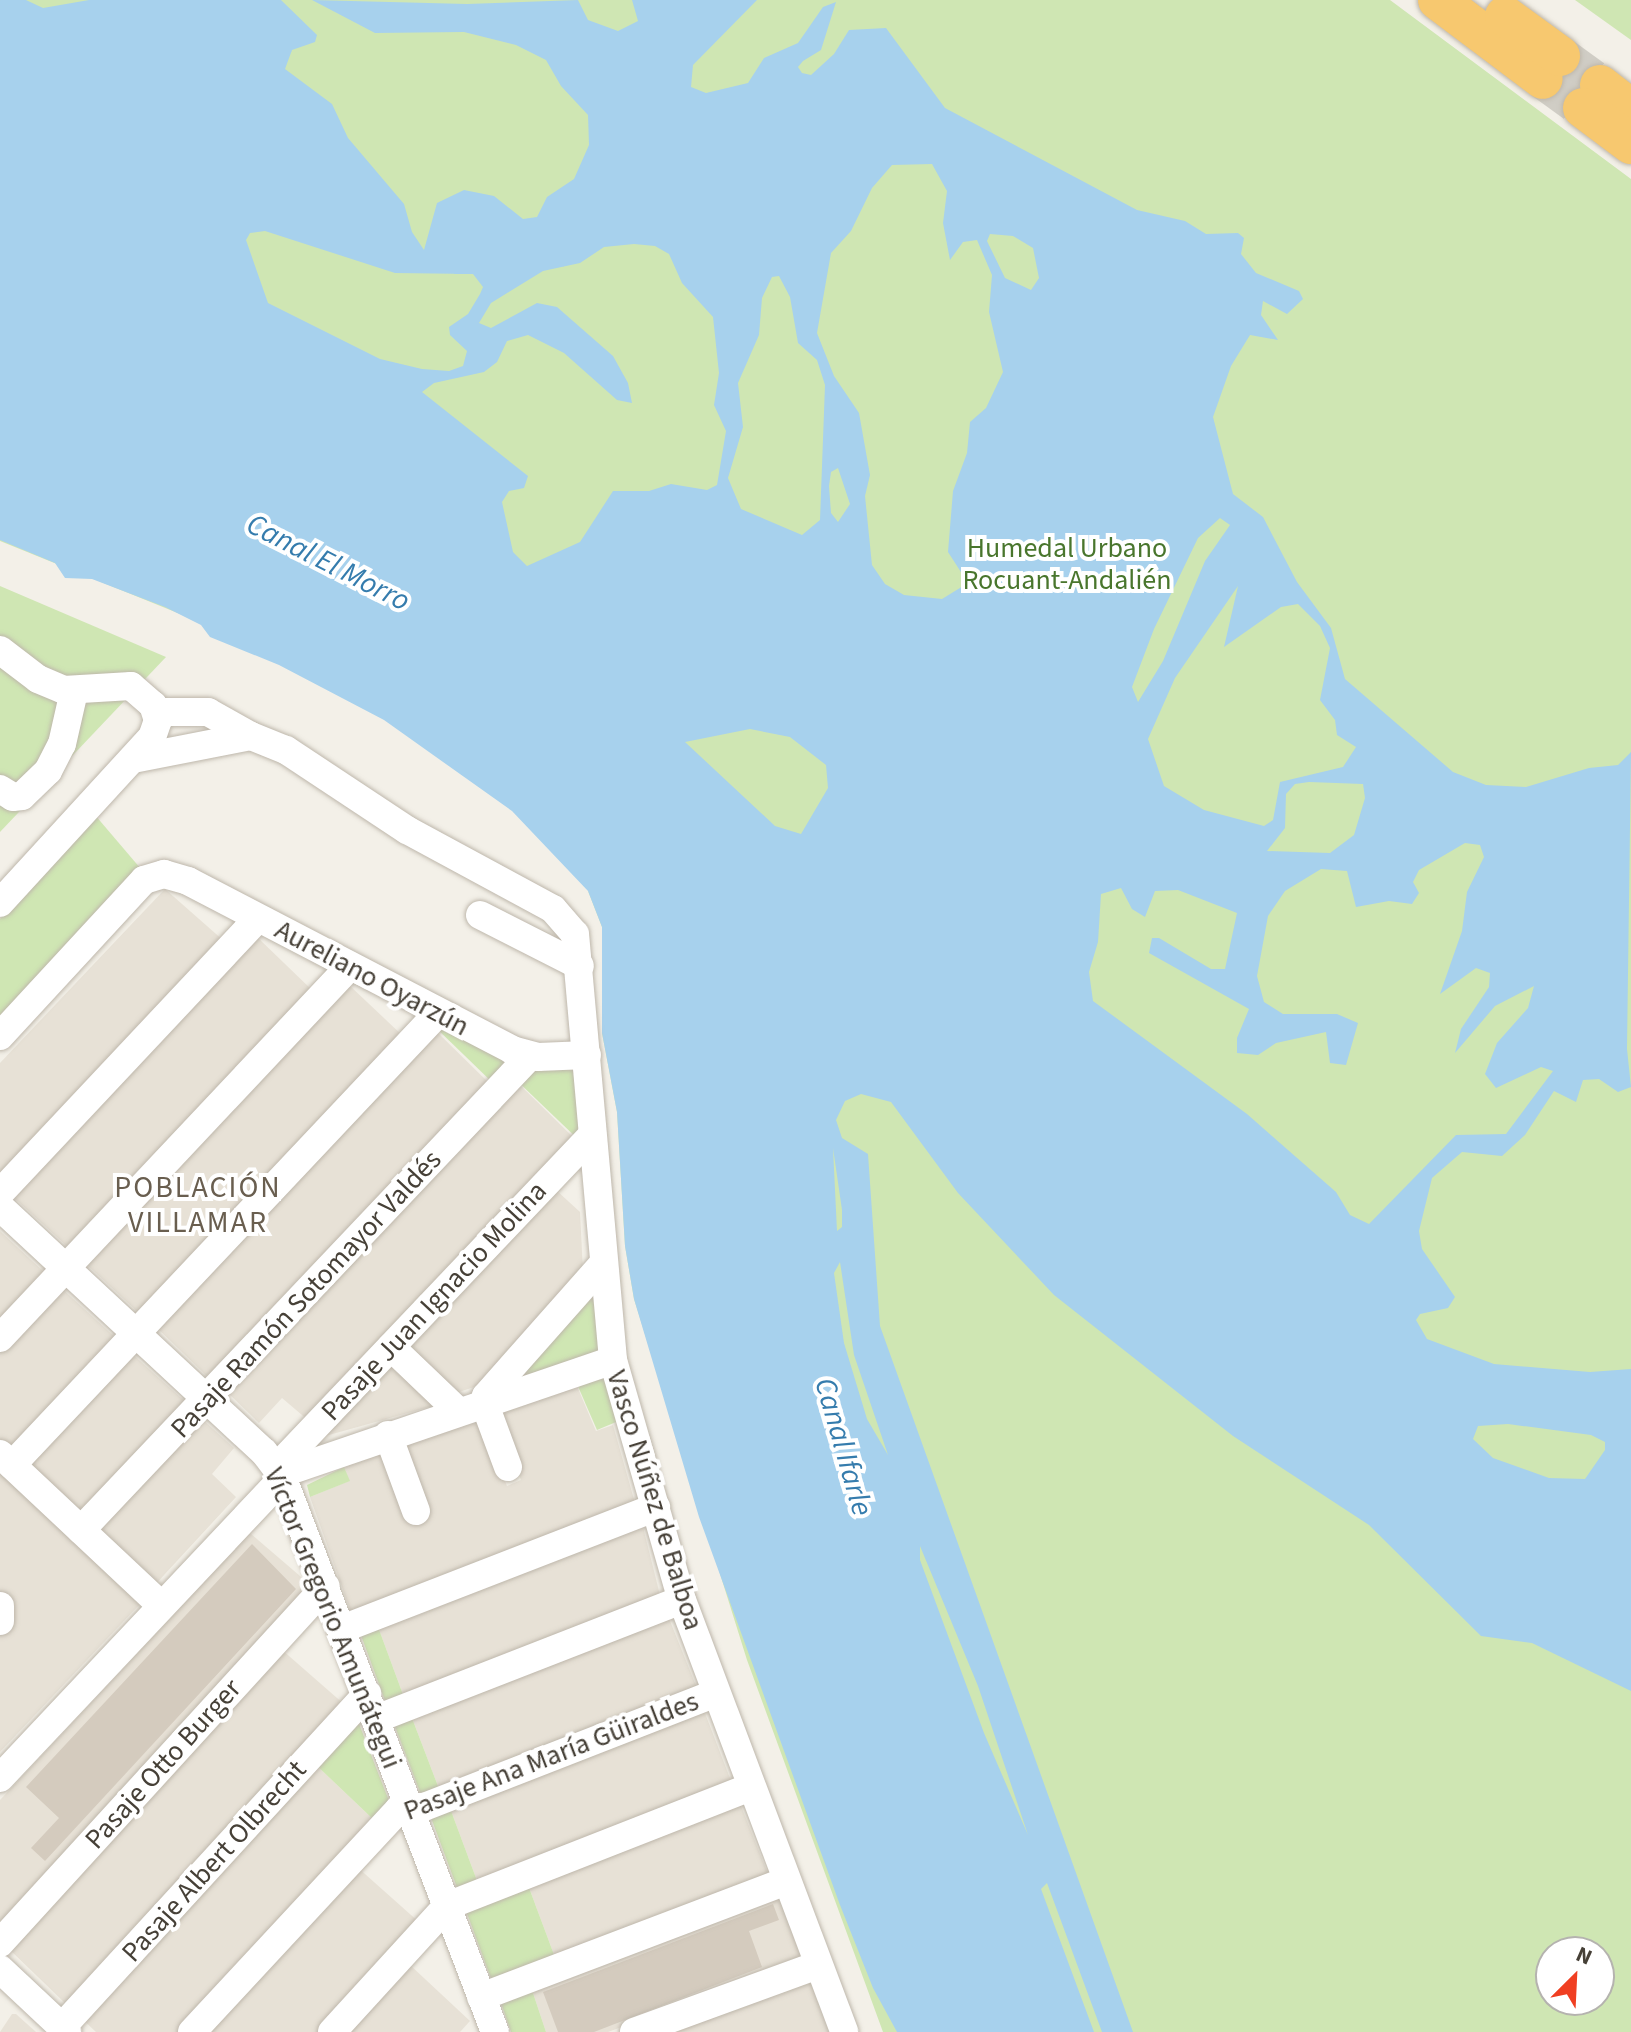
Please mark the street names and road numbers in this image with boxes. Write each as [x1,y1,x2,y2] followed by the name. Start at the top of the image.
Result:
[269,913,475,1043] street label: Aureliano Oyarzún
[164,1143,448,1445] street label: Pasaje Ramón Sotomayor Valdés
[314,1174,554,1428] street label: Pasaje Juan Ignacio Molina
[599,1366,711,1634] street label: Vasco Núñez de Balboa
[257,1462,409,1774] street label: Víctor Gregorio Amunátegui
[78,1672,248,1856] street label: Pasaje Otto Burger
[399,1684,703,1828] street label: Pasaje Ana María Güiraldes
[115,1753,313,1969] street label: Pasaje Albert Olbrecht

